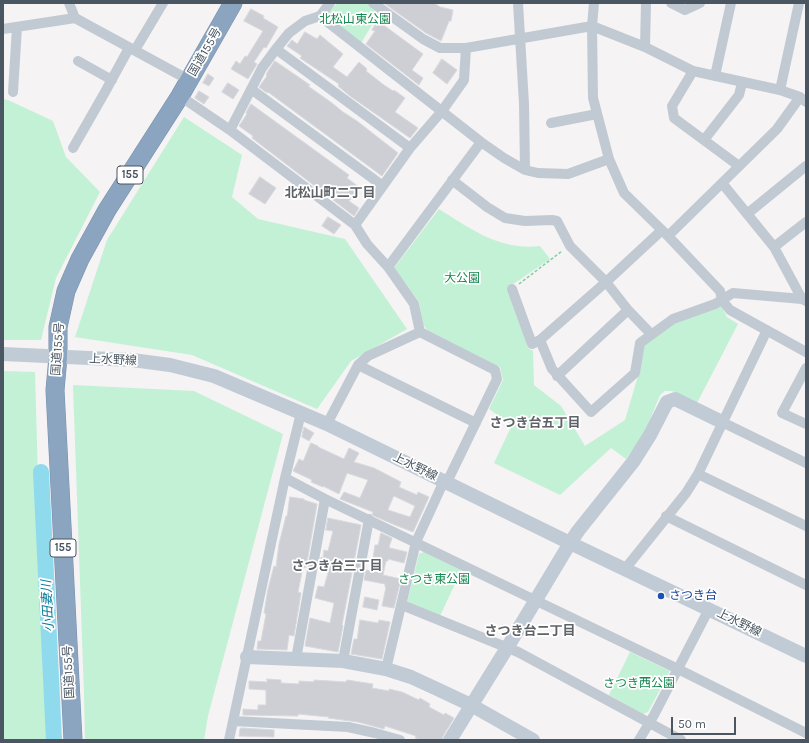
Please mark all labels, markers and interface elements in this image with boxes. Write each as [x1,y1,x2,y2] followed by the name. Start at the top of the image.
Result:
[319,13,391,27] park label: 北松山東公園
[185,25,225,79] street label: 国道155号
[117,166,143,184] road number: 155
[285,185,375,201] district label: 北松山町二丁目
[444,272,480,286] park label: 大公園
[49,322,67,376] street label: 国道155号
[89,352,137,368] street label: 上水野線
[490,415,580,431] district label: さつき台五丁目
[390,450,440,484] street label: 上水野線
[50,539,76,557] road number: 155
[292,558,382,574] district label: さつき台三丁目
[398,573,470,587] park label: さつき東公園
[39,580,57,632] water label: 小田妻川
[669,589,717,603] place label: さつき台
[656,591,666,601] marker: さつき台
[714,606,764,640] street label: 上水野線
[485,623,575,639] district label: さつき台二丁目
[60,645,78,699] street label: 国道155号
[603,677,675,691] park label: さつき西公園
[673,709,738,735] scale bar
[678,717,706,731] text: 50 m

